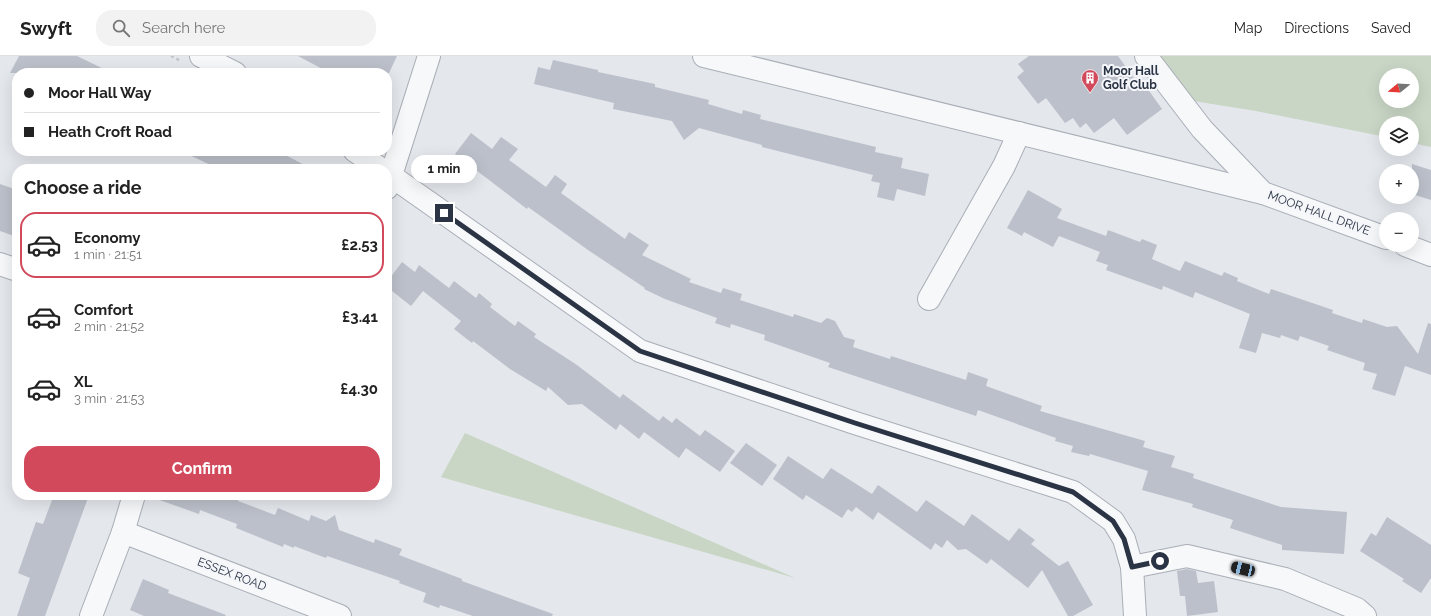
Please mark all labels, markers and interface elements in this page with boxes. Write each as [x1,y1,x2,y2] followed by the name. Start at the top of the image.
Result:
[96,10,376,46] search box
[20,17,72,39] text: Swyft
[110,17,132,39] icon: search
[142,19,225,37] text: Search here
[1234,20,1262,36] text: Map
[1284,20,1349,36] text: Directions
[1371,20,1411,36] text: Saved
[1103,64,1159,92] place label: Moor Hall Golf Club
[1080,68,1100,93] building icon: Moor Hall Golf Club
[1379,68,1419,108] north arrow
[1379,68,1419,252] map controls
[48,84,151,102] text: Moor Hall Way
[1379,116,1419,156] button: layers
[48,123,172,141] text: Heath Croft Road
[411,155,477,183] callout: 1 min
[428,161,460,176] text: 1 min
[1379,164,1419,204] button: +
[24,177,142,198] text: Choose a ride
[1266,188,1372,238] street label: MOOR HALL DRIVE
[435,204,453,222] route end
[1379,212,1419,252] button: −
[26,227,62,263] icon: car
[74,229,141,247] text: Economy
[341,236,378,254] text: £2.53
[74,247,142,262] text: 1 min · 21:51
[26,299,62,335] icon: car
[74,301,133,319] text: Comfort
[342,308,378,326] text: £3.41
[74,319,144,334] text: 2 min · 21:52
[26,371,62,407] icon: car
[74,373,92,391] text: XL
[340,380,378,398] text: £4.30
[74,391,145,406] text: 3 min · 21:53
[24,446,380,492] button: Confirm
[1151,552,1169,570] route start
[195,554,269,594] street label: ESSEX ROAD
[1230,560,1256,578] car

